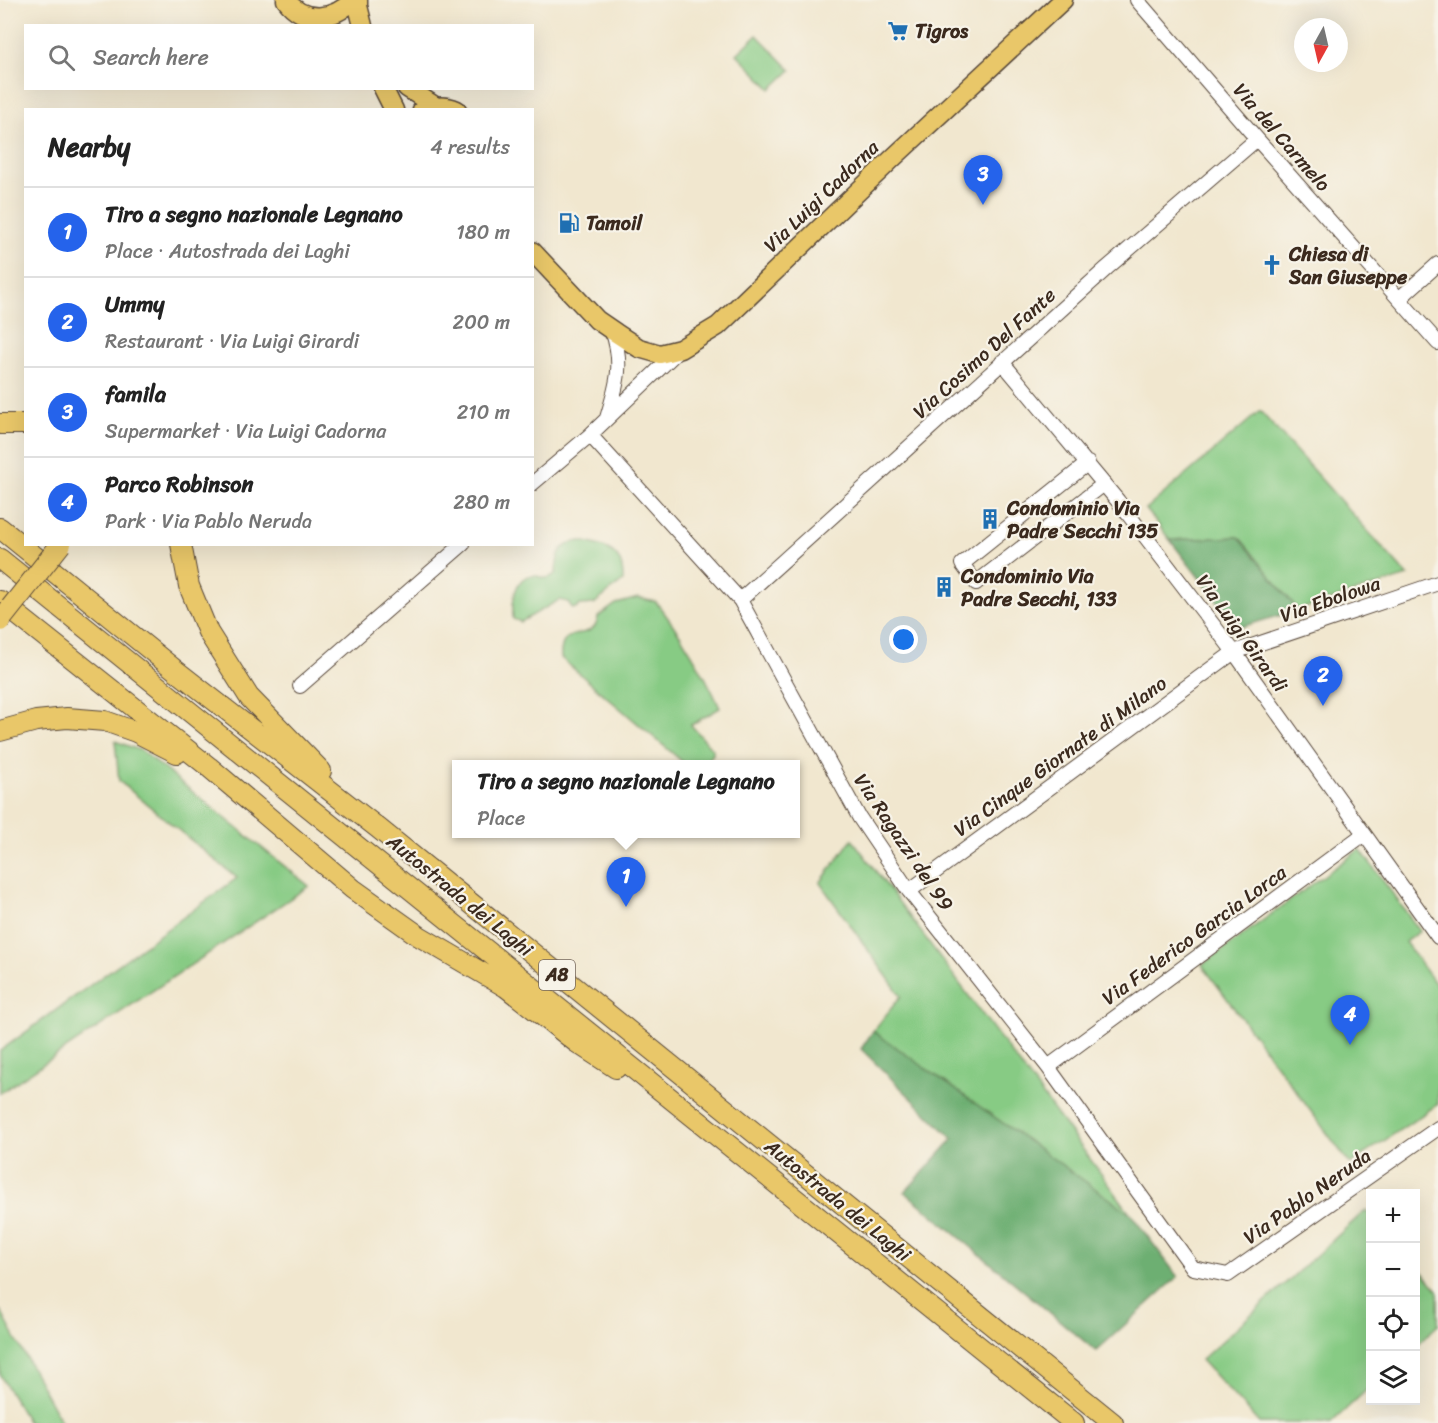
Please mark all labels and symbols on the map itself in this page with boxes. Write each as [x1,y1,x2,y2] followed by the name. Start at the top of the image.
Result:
[915,14,969,49] place label: Tigros
[1294,18,1348,72] north arrow
[886,19,910,43] supermarket icon: Tigros
[1224,75,1339,200] street label: Via del Carmelo
[755,131,888,261] street label: Via Luigi Cadorna
[964,156,1002,205] pin: 3
[586,206,643,241] place label: Tamoil
[557,211,581,235] fuel station icon: Tamoil
[1288,237,1408,295] place label: Chiesa di San Giuseppe
[1260,253,1284,277] church icon: Chiesa di San Giuseppe
[904,279,1064,428] street label: Via Cosimo Del Fante
[1006,491,1159,549] place label: Condominio Via Padre Secchi 135
[978,507,1002,531] building icon: Condominio Via Padre Secchi 135
[960,559,1117,617] place label: Condominio Via Padre Secchi, 133
[1275,566,1386,633] street label: Via Ebolowa
[1186,567,1298,701] street label: Via Luigi Girardi
[932,575,956,599] building icon: Condominio Via Padre Secchi, 133
[889,625,918,654] your location
[1304,656,1342,706] pin: 2
[946,667,1175,846] street label: Via Cinque Giornate di Milano
[844,766,963,919] street label: Via Ragazzi del 99
[378,824,542,967] street label: Autostrada dei Laghi
[1094,855,1295,1015] street label: Via Federico Garcia Lorca
[606,858,646,907] pin: 1
[539,960,575,990] road number: A8
[1330,996,1370,1045] pin: 4
[756,1129,920,1272] street label: Autostrada dei Laghi
[1236,1139,1379,1254] street label: Via Pablo Neruda

